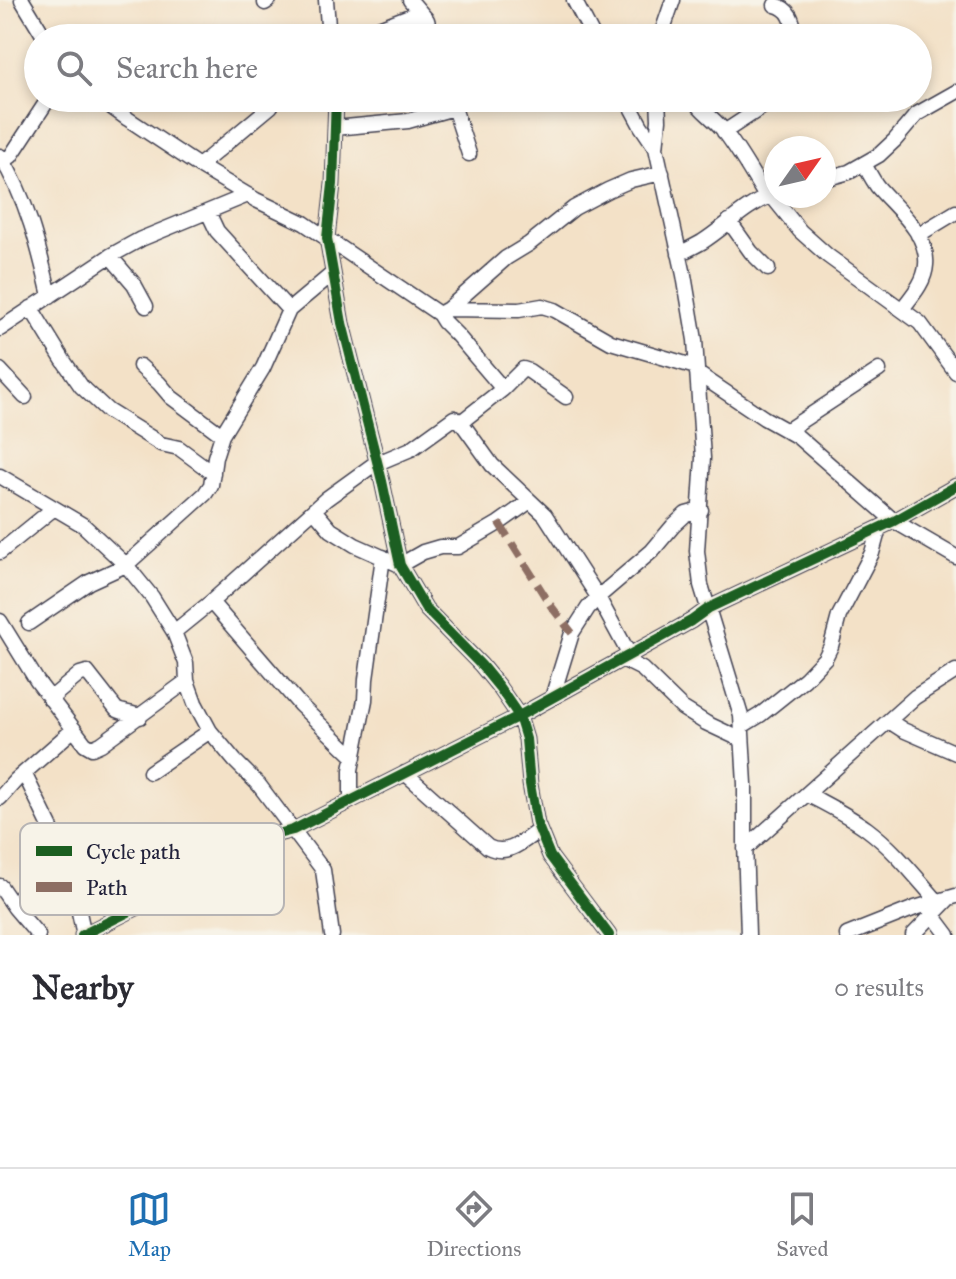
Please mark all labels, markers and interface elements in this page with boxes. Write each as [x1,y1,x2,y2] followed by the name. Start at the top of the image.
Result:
[24,24,932,112] search box
[52,46,96,90] icon: search
[116,50,258,86] text: Search here
[764,136,836,208] north arrow
[20,823,284,915] legend
[86,838,181,865] text: Cycle path
[86,874,128,901] text: Path
[32,967,134,1008] text: Nearby
[834,971,924,1003] text: 0 results
[127,1187,171,1262] tab: Map
[426,1187,521,1262] tab: Directions
[776,1187,828,1262] tab: Saved

